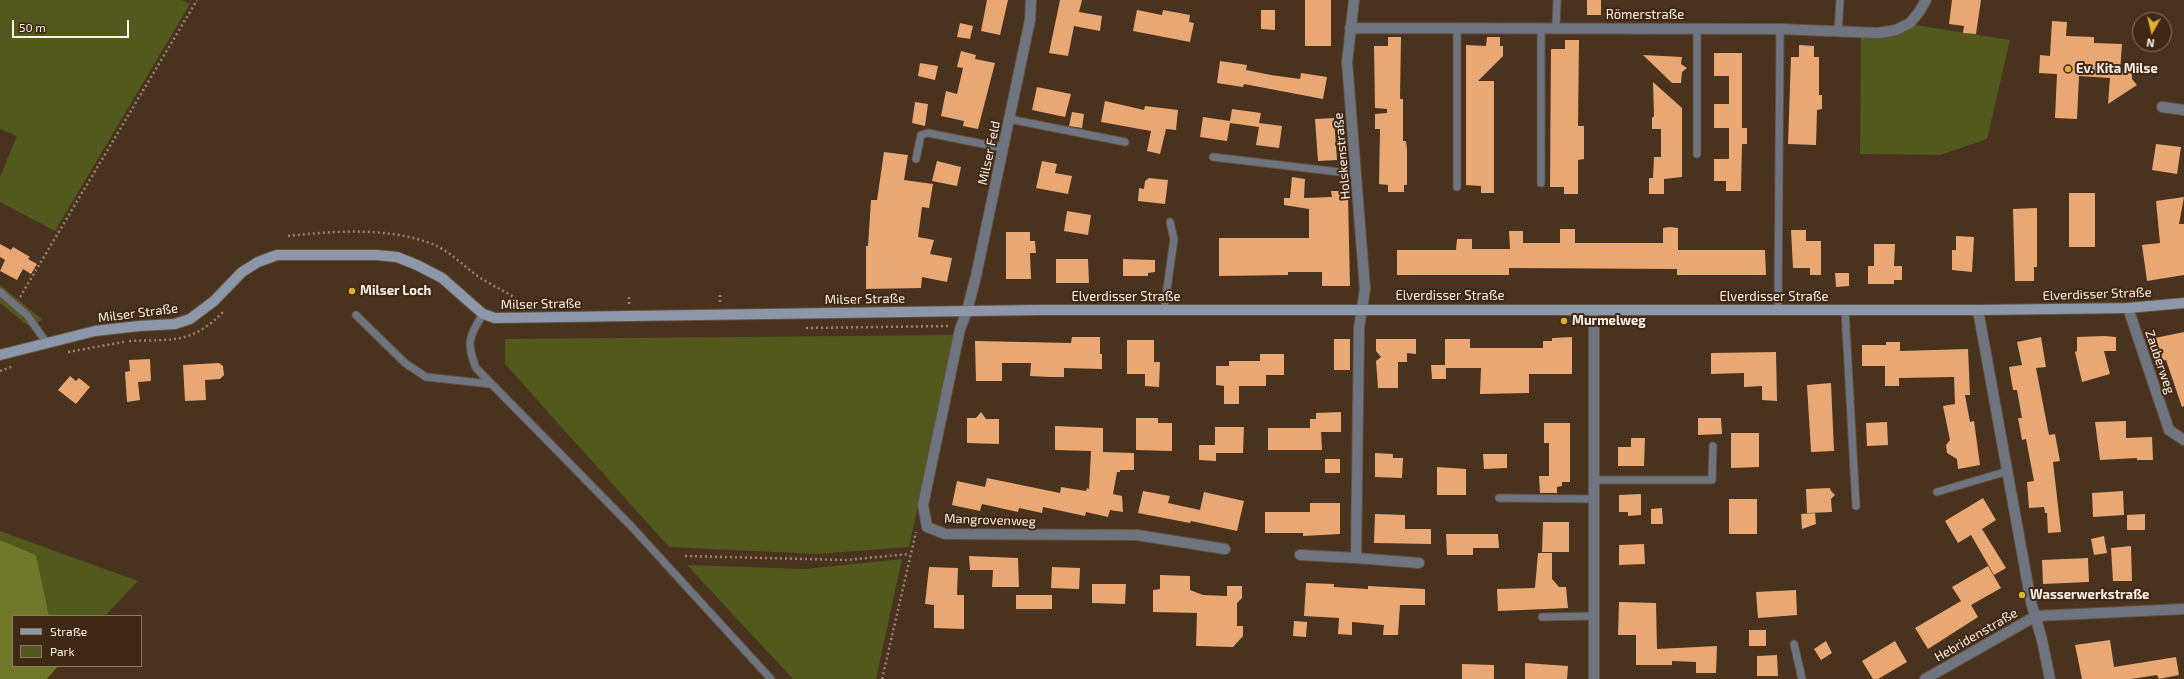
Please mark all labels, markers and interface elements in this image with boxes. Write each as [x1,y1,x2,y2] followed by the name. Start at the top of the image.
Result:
[1606,7,1684,23] street label: Römerstraße
[14,12,131,38] scale bar
[2132,12,2172,52] north arrow
[19,20,46,34] text: 50 m
[2146,36,2155,50] text: N
[2076,61,2158,77] place label: Ev. Kita Milse
[2063,64,2073,74] marker: Ev. Kita Milse
[1330,112,1354,200] street label: Holskenstraße
[975,119,1003,187] street label: Milser Feld
[360,283,431,299] place label: Milser Loch
[2042,284,2152,304] street label: Elverdisser Straße
[347,286,357,296] marker: Milser Loch
[1396,288,1504,304] street label: Elverdisser Straße
[1072,289,1180,305] street label: Elverdisser Straße
[1720,289,1828,305] street label: Elverdisser Straße
[825,290,905,308] street label: Milser Straße
[501,295,581,313] street label: Milser Straße
[97,300,179,326] street label: Milser Straße
[1572,313,1646,329] place label: Murmelweg
[1559,316,1569,326] marker: Murmelweg
[2142,328,2178,396] street label: Zauberweg
[944,511,1036,529] street label: Mangrovenweg
[2030,587,2149,603] place label: Wasserwerkstraße
[2017,590,2027,600] marker: Wasserwerkstraße
[1932,605,2020,665] street label: Hebridenstraße
[12,615,142,667] legend
[50,624,87,638] text: Straße
[50,644,75,658] text: Park

